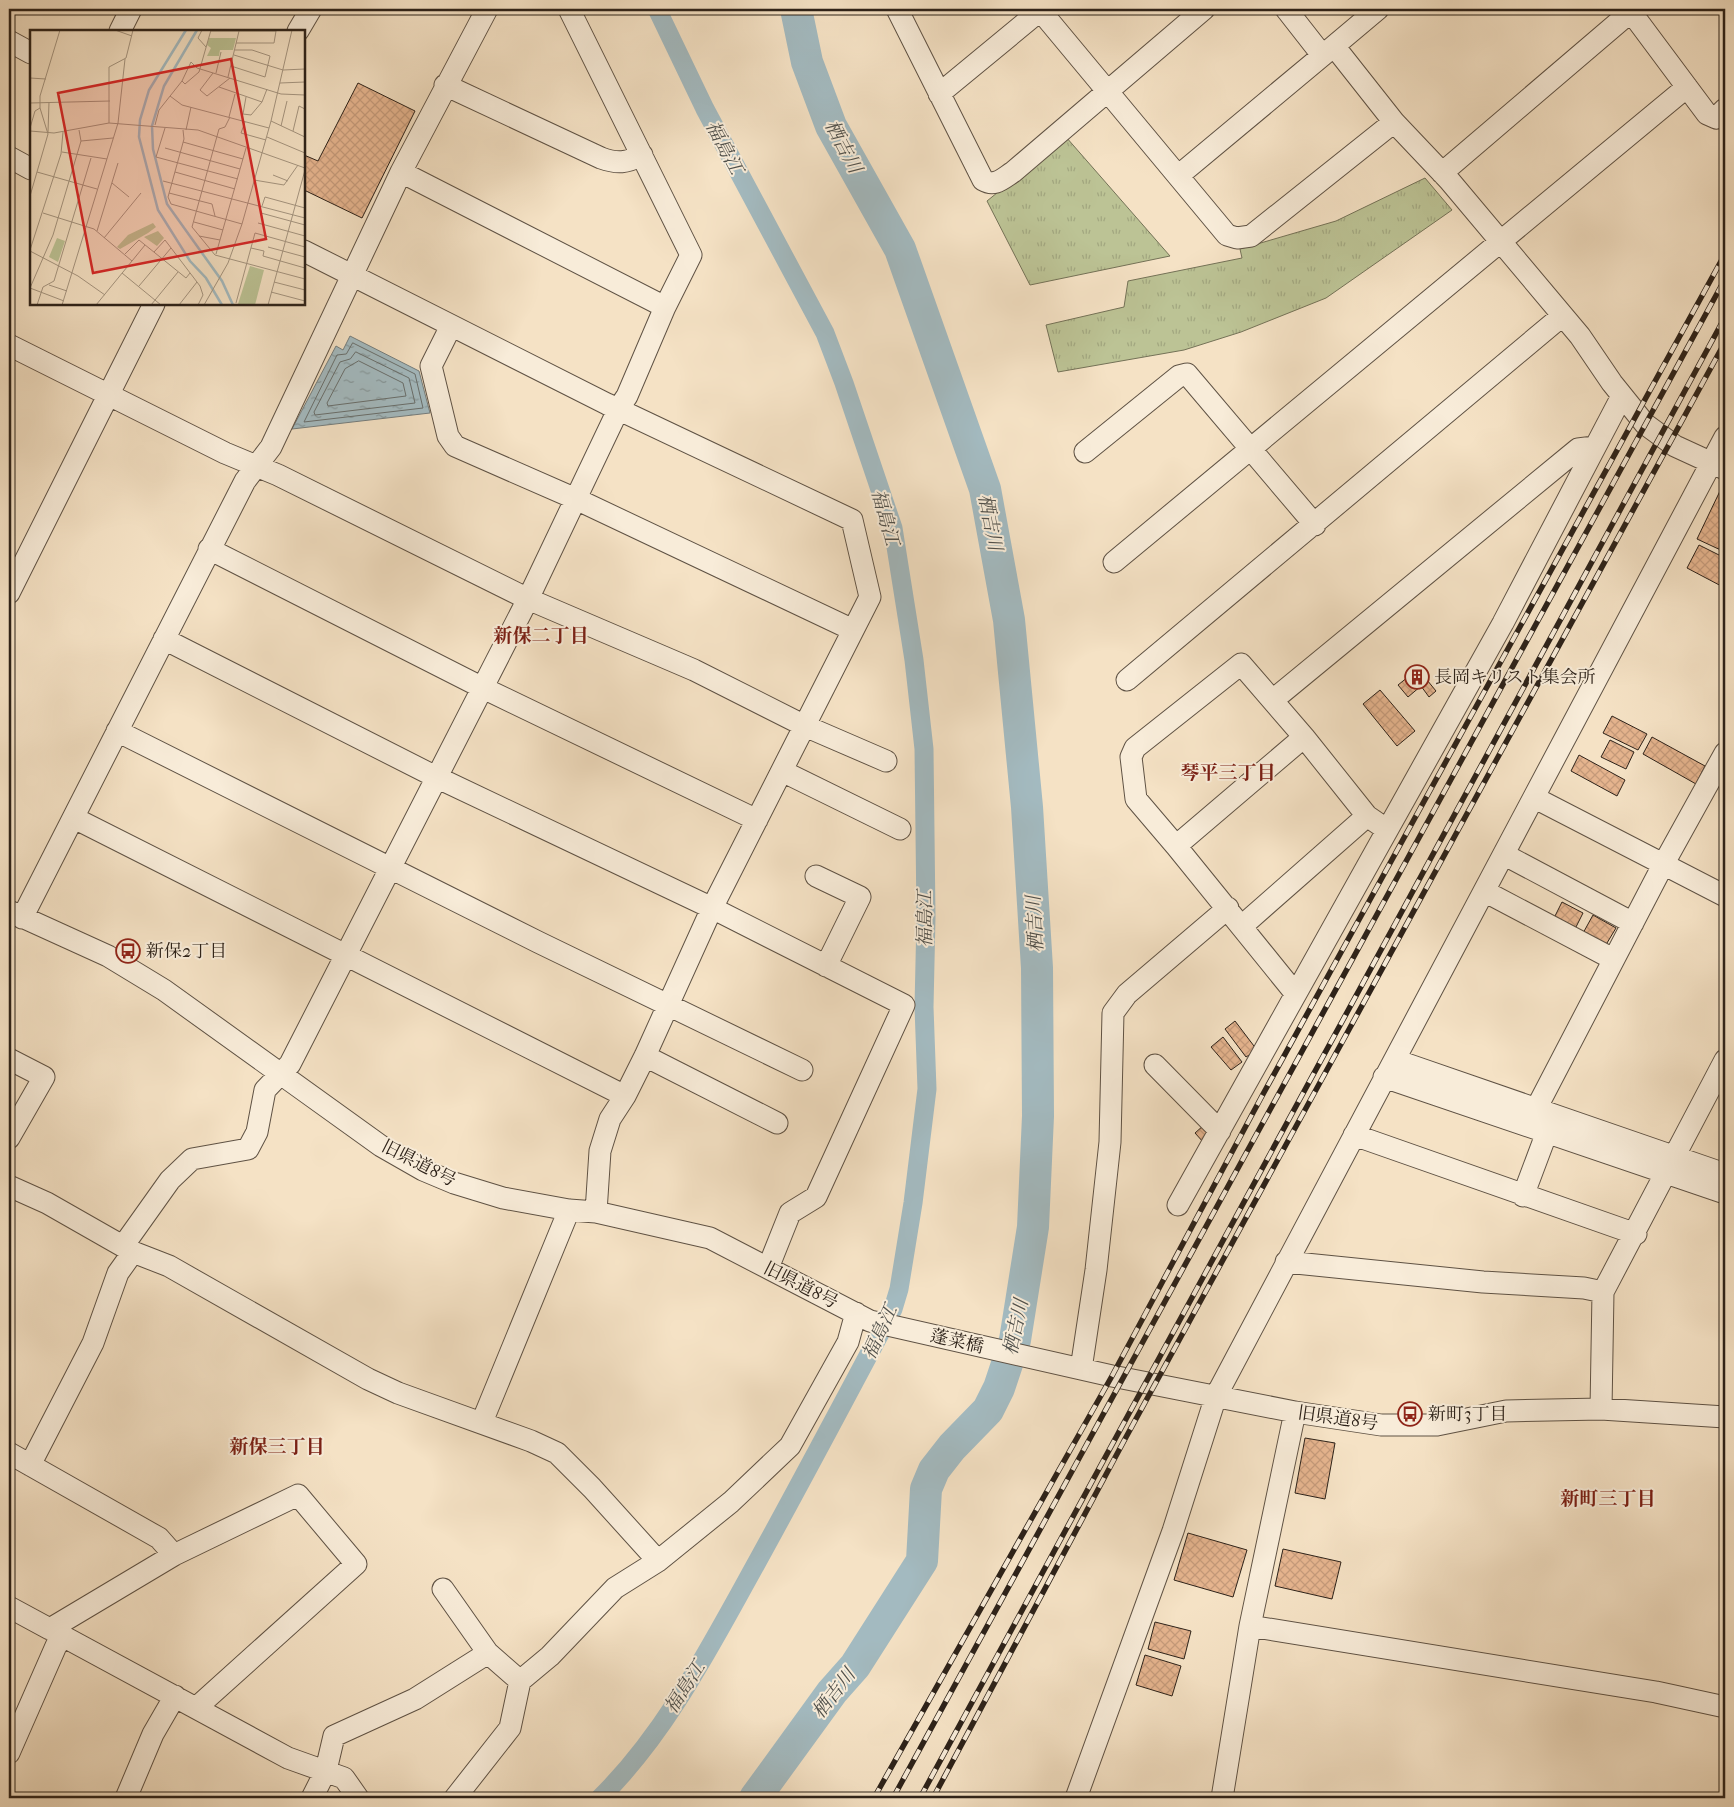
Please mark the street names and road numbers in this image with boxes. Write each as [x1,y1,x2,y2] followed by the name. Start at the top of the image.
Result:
[378,1136,460,1191] street label: 旧県道8号
[760,1258,842,1313] street label: 旧県道8号
[928,1325,986,1358] street label: 蓬菜橋
[1296,1402,1380,1435] street label: 旧県道8号

